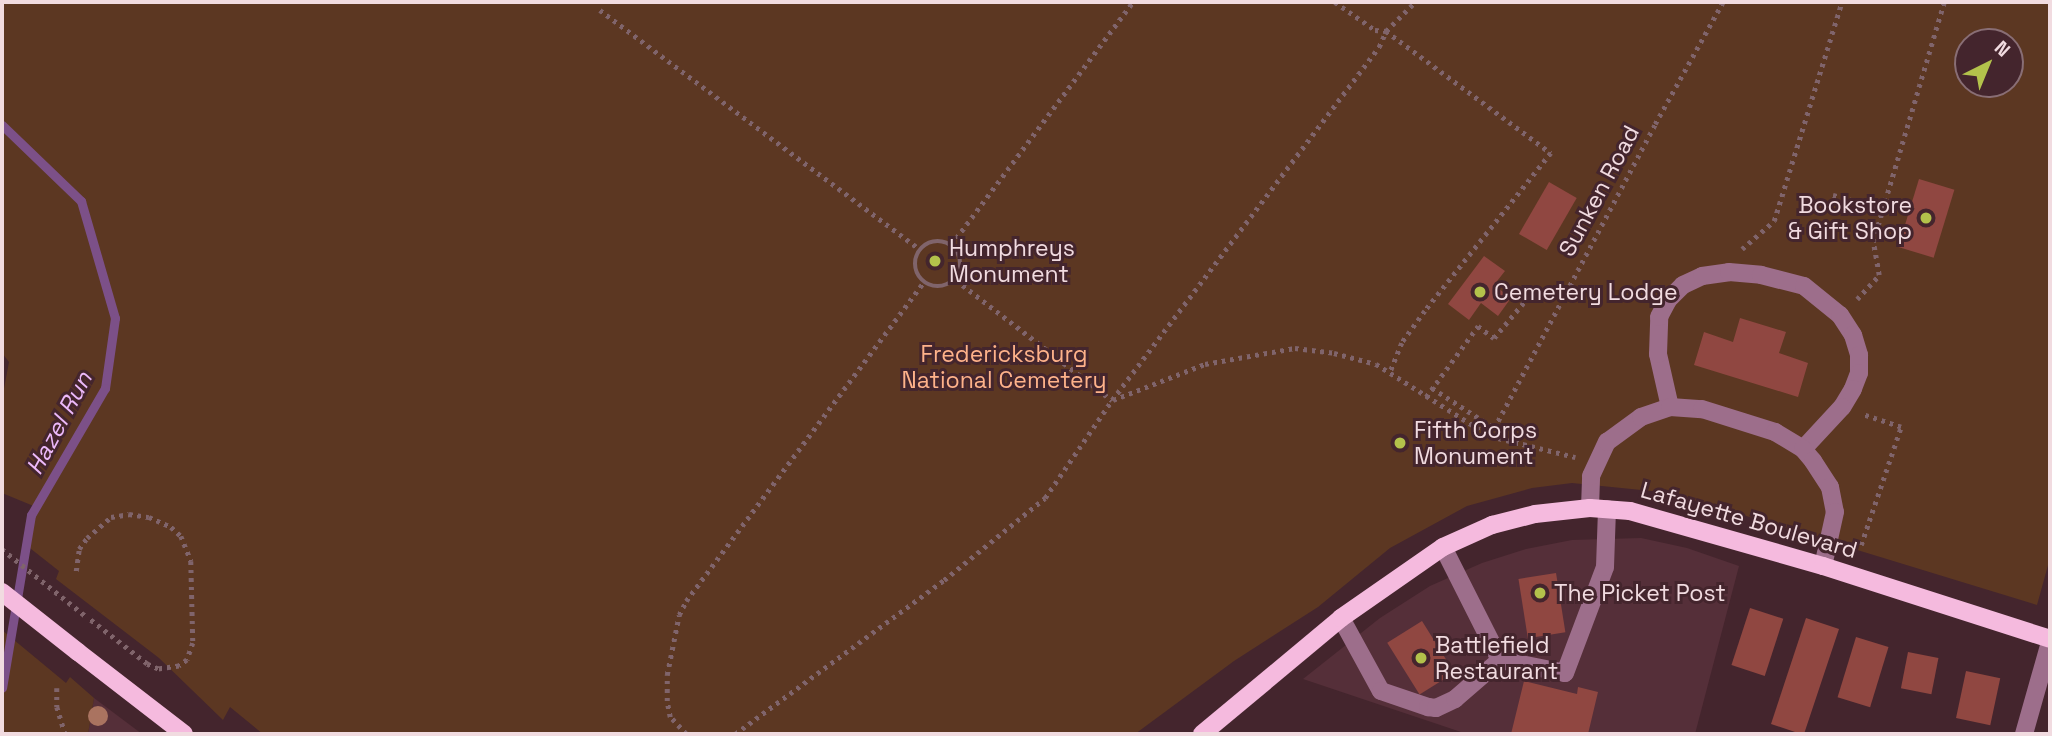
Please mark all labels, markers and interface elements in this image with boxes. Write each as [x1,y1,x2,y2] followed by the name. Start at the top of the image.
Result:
[1954,28,2024,98] north arrow
[1989,35,2015,62] text: N
[1553,121,1645,261] street label: Sunken Road
[1788,191,1912,245] place label: Bookstore & Gift Shop
[1918,210,1934,226] marker: Bookstore & Gift Shop
[949,234,1075,288] place label: Humphreys Monument
[927,253,943,269] marker: Humphreys Monument
[1494,278,1678,306] place label: Cemetery Lodge
[1472,284,1488,300] marker: Cemetery Lodge
[902,340,1106,394] park label: Fredericksburg National Cemetery
[20,367,98,479] water label: Hazel Run
[1414,416,1537,470] place label: Fifth Corps Monument
[1392,435,1408,451] marker: Fifth Corps Monument
[1638,476,1860,564] street label: Lafayette Boulevard
[1554,579,1726,607] place label: The Picket Post
[1532,585,1548,601] marker: The Picket Post
[1435,631,1558,685] place label: Battlefield Restaurant
[1413,650,1429,666] marker: Battlefield Restaurant

